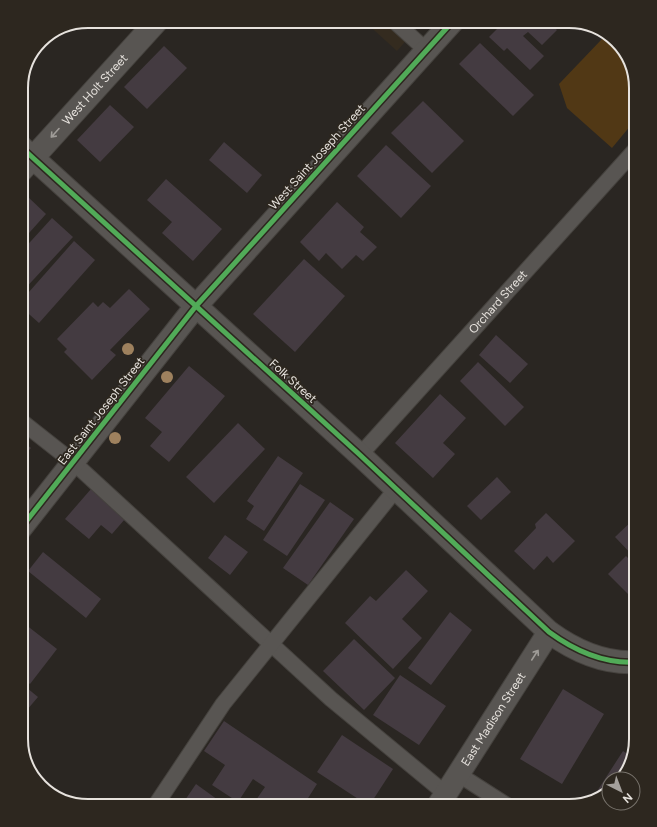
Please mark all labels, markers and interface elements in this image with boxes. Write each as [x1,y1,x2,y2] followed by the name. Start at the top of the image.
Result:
[59,51,131,128] street label: West Holt Street
[266,101,368,213] street label: West Saint Joseph Street
[51,127,60,138] one-way arrow
[466,267,530,337] street label: Orchard Street
[55,354,148,467] street label: East Saint Joseph Street
[267,356,320,406] street label: Folk Street
[531,649,539,661] one-way arrow
[458,669,529,769] street label: East Madison Street
[601,771,641,811] north arrow
[620,790,635,806] text: N

